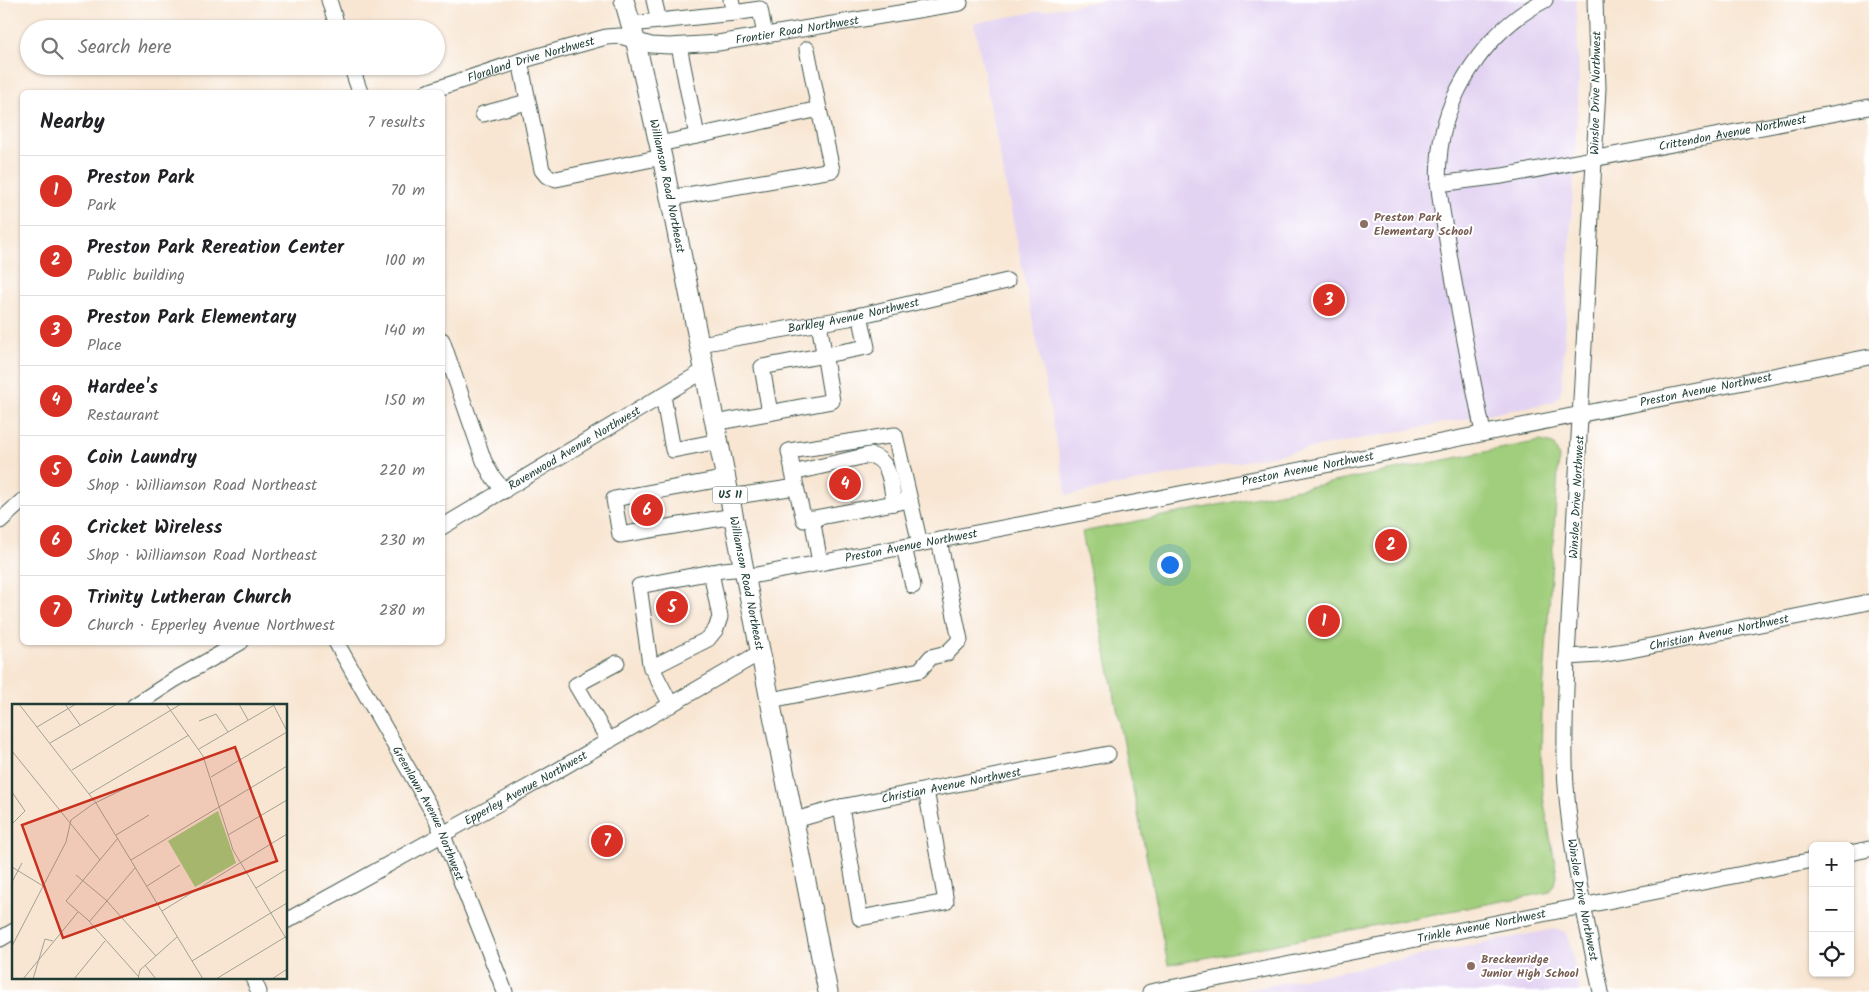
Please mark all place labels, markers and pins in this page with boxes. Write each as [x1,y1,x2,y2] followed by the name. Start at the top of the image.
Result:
[1374,208,1473,241] place label: Preston Park Elementary School
[1358,218,1370,230] marker: Preston Park Elementary School
[1313,281,1345,319] pin: 3
[829,465,861,503] pin: 4
[631,491,663,529] pin: 6
[1375,526,1407,564] pin: 2
[656,588,688,626] pin: 5
[1308,602,1340,640] pin: 1
[591,822,623,860] pin: 7
[1481,950,1579,983] place label: Breckenridge Junior High School
[1465,960,1477,972] marker: Breckenridge Junior High School

